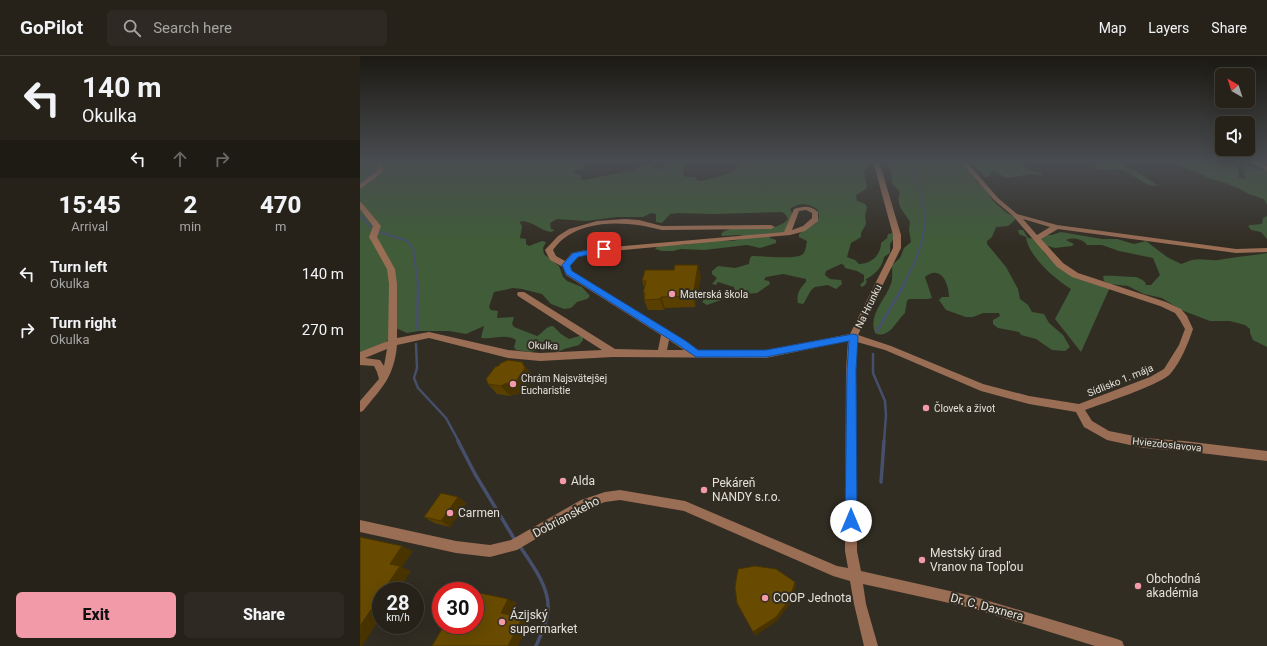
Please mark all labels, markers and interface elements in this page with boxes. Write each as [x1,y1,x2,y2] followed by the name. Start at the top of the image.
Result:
[107,10,387,46] search box
[20,16,83,39] text: GoPilot
[121,17,143,39] icon: search
[153,19,232,37] text: Search here
[1099,20,1126,36] text: Map
[1148,20,1189,36] text: Layers
[1211,20,1247,36] text: Share
[1215,68,1255,108] north arrow
[1215,68,1255,156] map controls
[82,71,161,104] text: 140 m
[16,72,68,124] icon: left
[82,105,137,126] text: Okulka
[1215,116,1255,156] button: sound
[127,148,149,170] icon: left
[169,148,191,170] icon: ahead
[211,148,233,170] icon: right
[59,191,121,219] text: 15:45
[183,191,197,219] text: 2
[260,191,301,219] text: 470
[71,219,108,234] text: Arrival
[180,219,201,234] text: min
[275,219,286,234] text: m
[587,232,621,266] pin
[593,238,615,260] icon: arrive
[50,258,107,276] text: Turn left
[16,263,38,285] icon: left
[302,265,344,283] text: 140 m
[50,276,90,291] text: Okulka
[853,283,884,330] street label: Na Hrunku
[667,289,677,299] marker: Materská škola
[680,289,748,300] place label: Materská škola
[50,314,116,332] text: Turn right
[16,319,38,341] icon: right
[302,321,344,339] text: 270 m
[50,332,90,347] text: Okulka
[528,339,558,352] street label: Okulka
[1086,362,1155,399] street label: Sídlisko 1. mája
[521,373,607,396] place label: Chrám Najsvätejšej Eucharistie
[508,379,518,389] marker: Chrám Najsvätejšej Eucharistie
[934,401,995,414] place label: Človek a život
[921,403,931,413] marker: Človek a život
[1132,435,1202,454] street label: Hviezdoslavova
[571,474,595,488] place label: Alda
[558,476,568,486] marker: Alda
[712,476,781,504] place label: Pekáreň NANDY s.r.o.
[699,485,709,495] marker: Pekáreň NANDY s.r.o.
[530,493,602,540] street label: Dobrianskeho
[830,500,872,542] position arrow
[458,506,500,520] place label: Carmen
[445,508,455,518] marker: Carmen
[930,546,1023,574] place label: Mestský úrad Vranov na Topľou
[917,555,927,565] marker: Mestský úrad Vranov na Topľou
[1146,572,1201,600] place label: Obchodná akadémia
[1133,581,1143,591] marker: Obchodná akadémia
[432,582,484,634] speed limit sign: 30
[387,591,409,615] text: 28
[773,591,852,605] place label: COOP Jednota
[949,591,1025,623] street label: Dr. C. Daxnera
[16,592,176,638] button: Exit
[184,592,344,638] button: Share
[760,593,770,603] marker: COOP Jednota
[510,607,577,636] place label: Ázijský supermarket
[386,612,410,623] text: km/h
[497,617,507,627] marker: Ázijský supermarket

